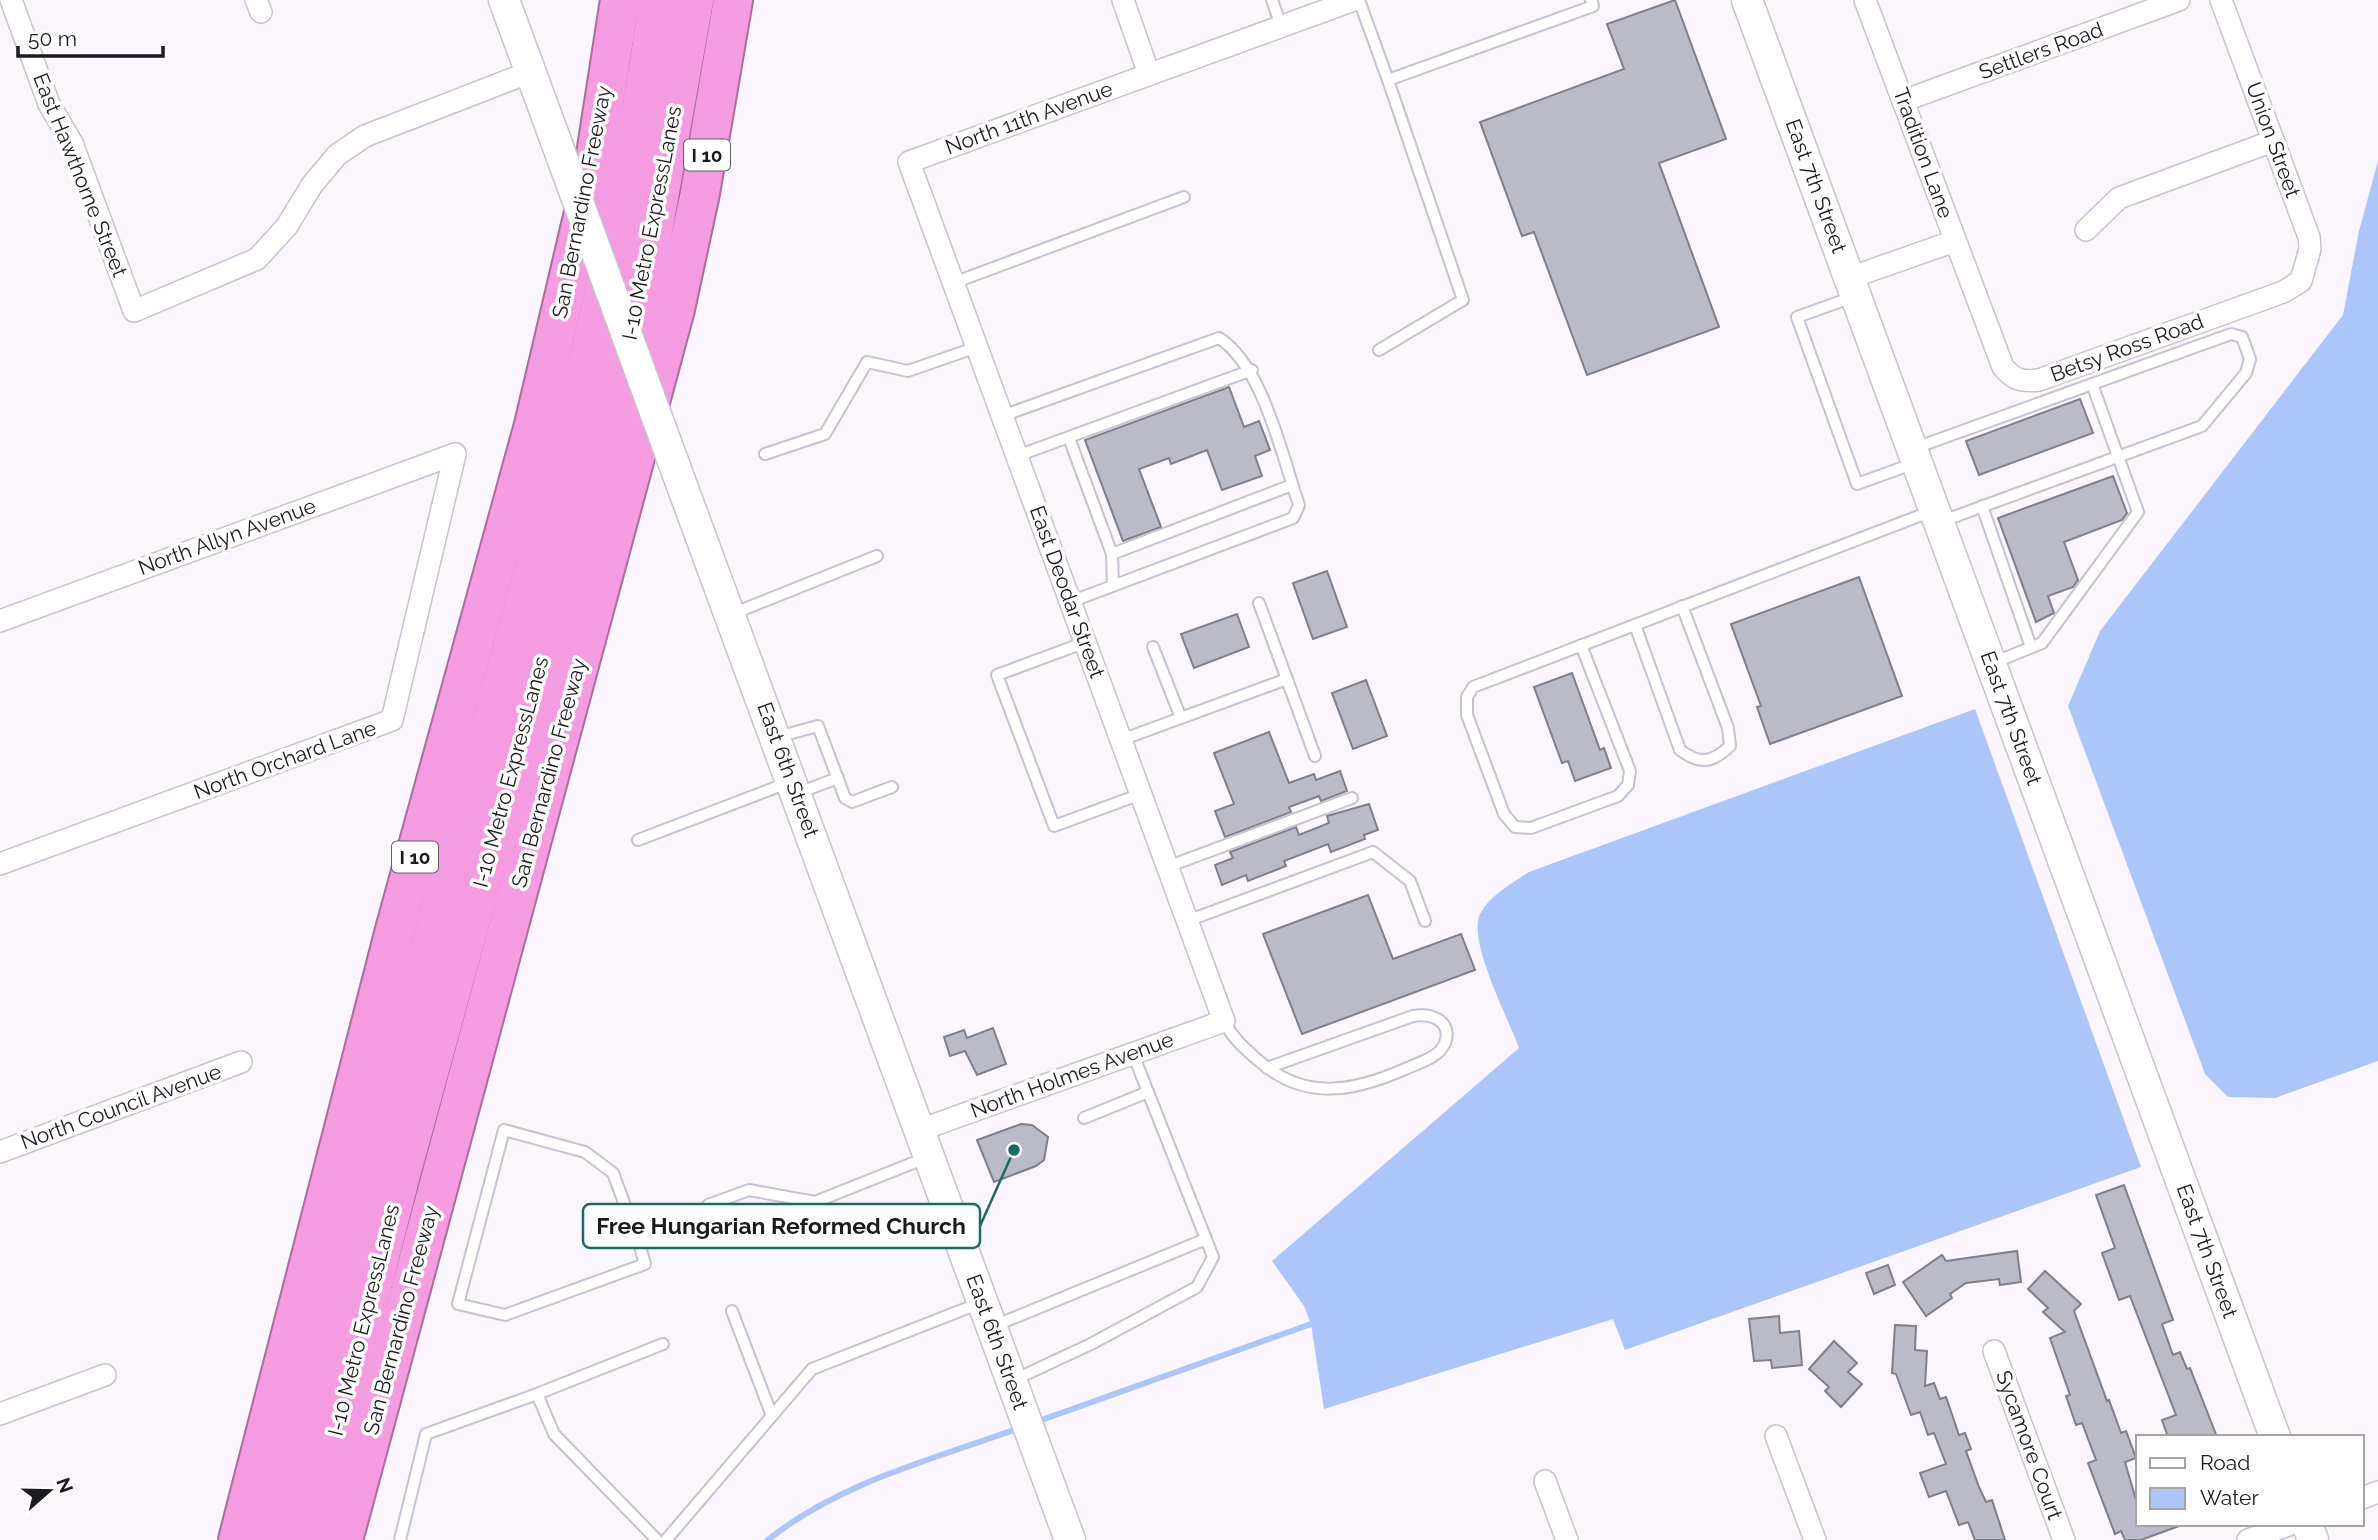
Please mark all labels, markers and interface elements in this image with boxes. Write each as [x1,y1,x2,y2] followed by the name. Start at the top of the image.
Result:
[18,14,163,58] scale bar
[1975,16,2106,85] street label: Settlers Road
[28,26,77,51] text: 50 m
[28,69,133,280] street label: East Hawthorne Street
[942,76,1116,159] street label: North 11th Avenue
[2241,79,2306,201] street label: Union Street
[547,84,616,320] street label: San Bernardino Freeway
[1888,84,1959,222] street label: Tradition Lane
[617,104,686,342] street label: I-10 Metro ExpressLanes
[1781,115,1852,256] street label: East 7th Street
[684,140,730,170] road number: I 10
[2047,308,2207,387] street label: Betsy Ross Road
[135,493,319,580] street label: North Allyn Avenue
[1025,502,1110,681] street label: East Deodar Street
[1976,647,2047,788] street label: East 7th Street
[468,654,553,890] street label: I-10 Metro ExpressLanes
[506,656,591,890] street label: San Bernardino Freeway
[752,699,825,841] street label: East 6th Street
[190,715,379,804] street label: North Orchard Lane
[392,842,438,872] road number: I 10
[967,1026,1177,1123] street label: North Holmes Avenue
[17,1059,225,1154] street label: North Council Avenue
[2172,1180,2243,1321] street label: East 7th Street
[323,1201,404,1438] street label: I-10 Metro ExpressLanes
[358,1203,443,1437] street label: San Bernardino Freeway
[583,1204,980,1248] callout: Free Hungarian Reformed Church
[596,1212,966,1239] text: Free Hungarian Reformed Church
[961,1271,1034,1413] street label: East 6th Street
[1991,1367,2068,1523] street label: Sycamore Court
[2136,1435,2364,1526] legend
[2200,1450,2250,1475] text: Road
[14,1456,84,1526] north arrow
[52,1475,78,1496] text: N
[2200,1485,2259,1510] text: Water

